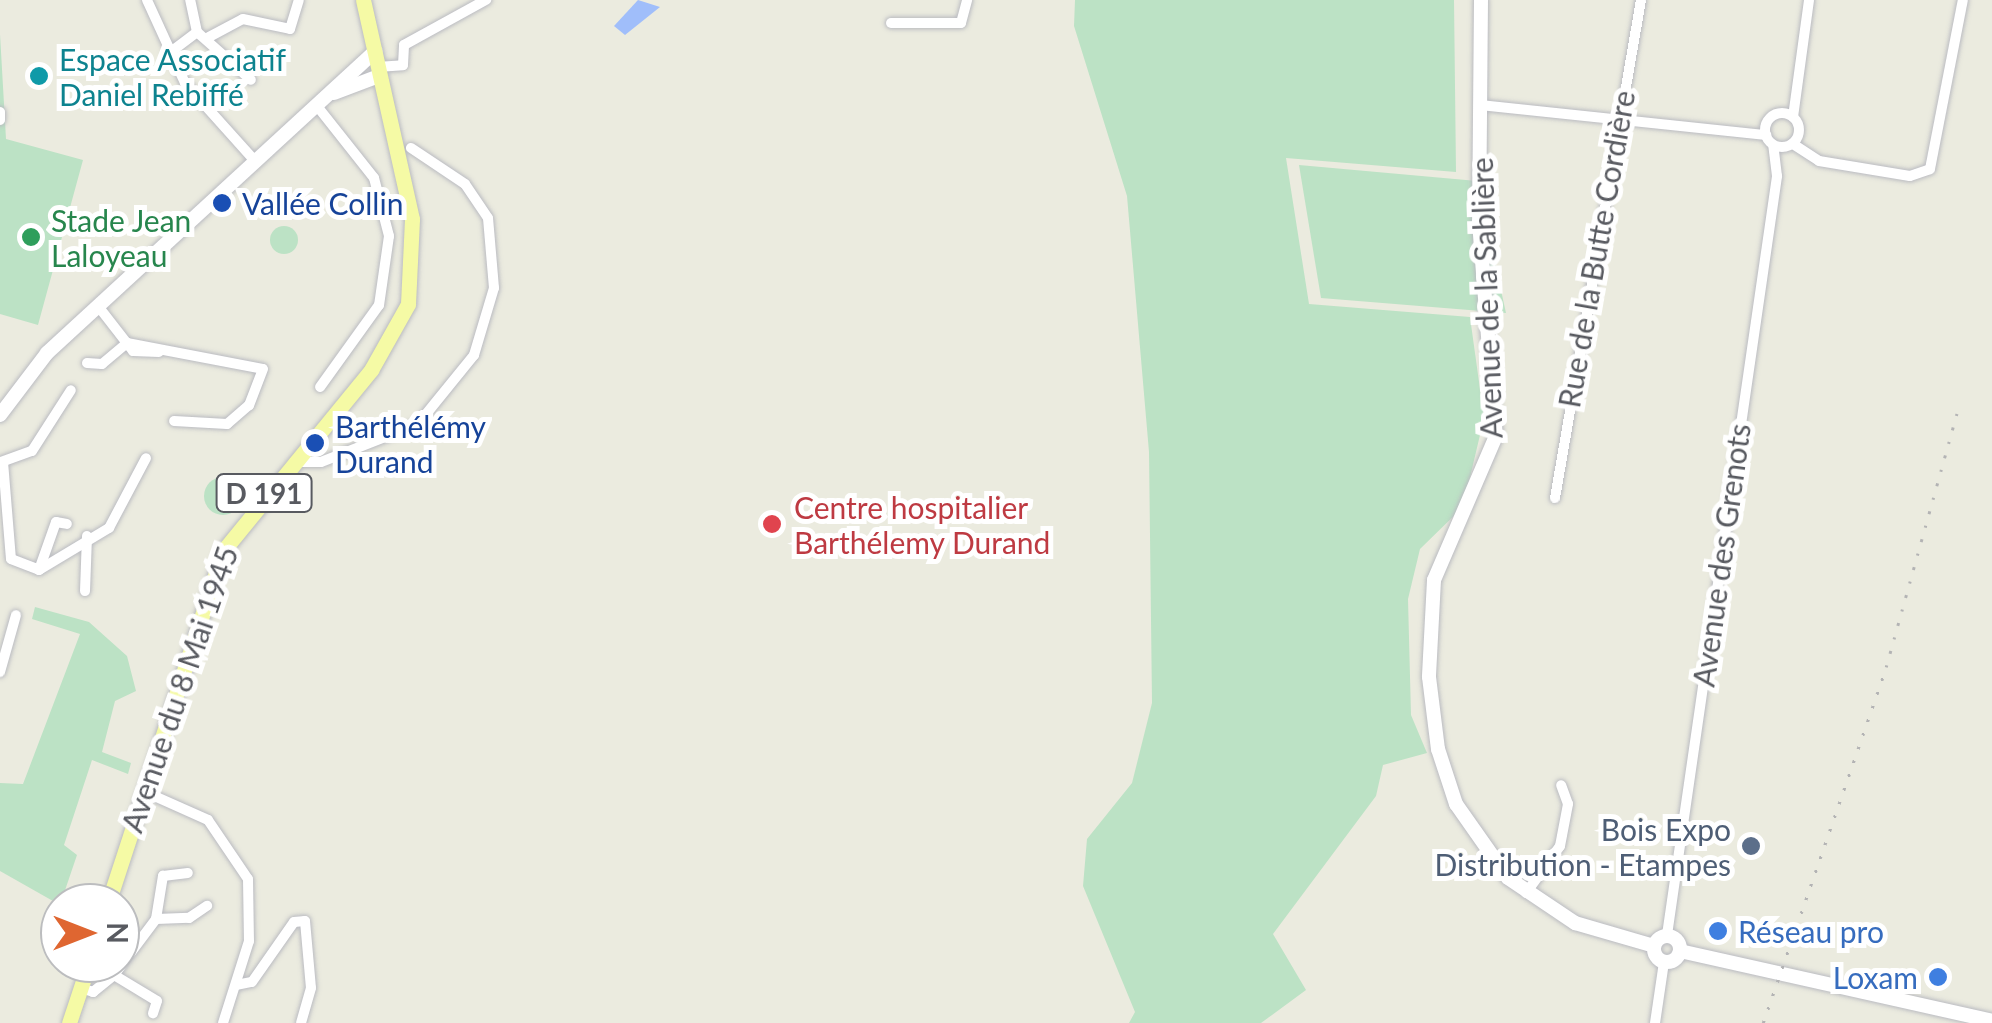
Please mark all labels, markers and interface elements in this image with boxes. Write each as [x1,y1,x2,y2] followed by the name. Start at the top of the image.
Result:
[59,41,287,112] place label: Espace Associatif Daniel Rebiffé
[28,65,50,87] marker: Espace Associatif Daniel Rebiffé
[1550,88,1642,410] street label: Rue de la Butte Cordière
[1463,157,1509,439] street label: Avenue de la Sablière
[242,185,403,221] place label: Vallée Collin
[211,192,233,214] marker: Vallée Collin
[51,202,192,272] place label: Stade Jean Laloyeau
[20,226,42,248] marker: Stade Jean Laloyeau
[335,408,486,478] place label: Barthélémy Durand
[1685,421,1757,689] street label: Avenue des Grenots
[304,432,326,454] marker: Barthélémy Durand
[214,470,314,516] road number: D 191
[794,489,1051,560] place label: Centre hospitalier Barthélemy Durand
[759,511,785,537] marker: Centre hospitalier Barthélemy Durand
[113,541,245,837] street label: Avenue du 8 Mai 1945
[1435,811,1731,882] place label: Bois Expo Distribution - Etampes
[1740,835,1762,857] marker: Bois Expo Distribution - Etampes
[40,883,140,983] north arrow
[1738,913,1884,949] place label: Réseau pro
[1707,920,1729,942] marker: Réseau pro
[101,922,135,944] text: N
[1833,959,1918,995] place label: Loxam
[1927,966,1949,988] marker: Loxam

